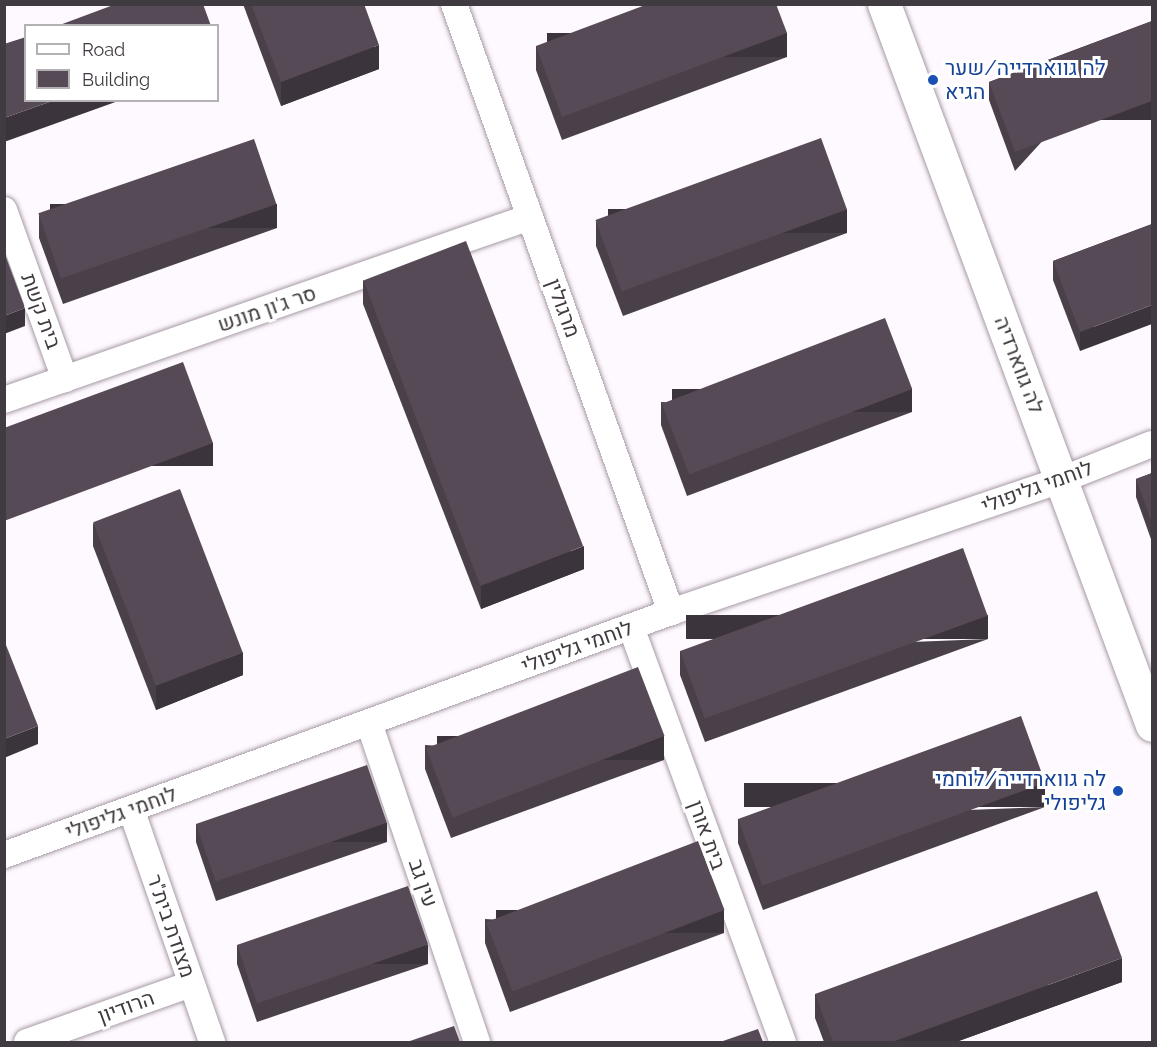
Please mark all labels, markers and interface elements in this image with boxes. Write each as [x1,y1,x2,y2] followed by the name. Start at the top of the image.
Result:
[24,24,219,102] legend
[82,39,125,60] text: Road
[945,55,1106,105] place label: לה גווארדייה/שער הגיא
[82,69,150,90] text: Building
[926,73,940,87] marker: לה גווארדייה/שער הגיא
[16,270,66,352] street label: בית קשת
[541,275,585,341] street label: מרגולין
[214,280,320,338] street label: סר ג'ון מונש
[989,313,1049,417] street label: לה גווארדיה
[978,455,1096,519] street label: לוחמי גליפולי
[518,615,636,679] street label: לוחמי גליפולי
[935,766,1106,816] place label: לה גווארדייה/לוחמי גליפולי
[62,781,180,845] street label: לוחמי גליפולי
[1111,784,1125,798] marker: לה גווארדייה/לוחמי גליפולי
[683,797,731,873] street label: בית אורן
[403,856,443,910] street label: עין גב
[142,871,200,981] street label: מצודת בית"ר
[94,985,158,1029] street label: הרודיון

